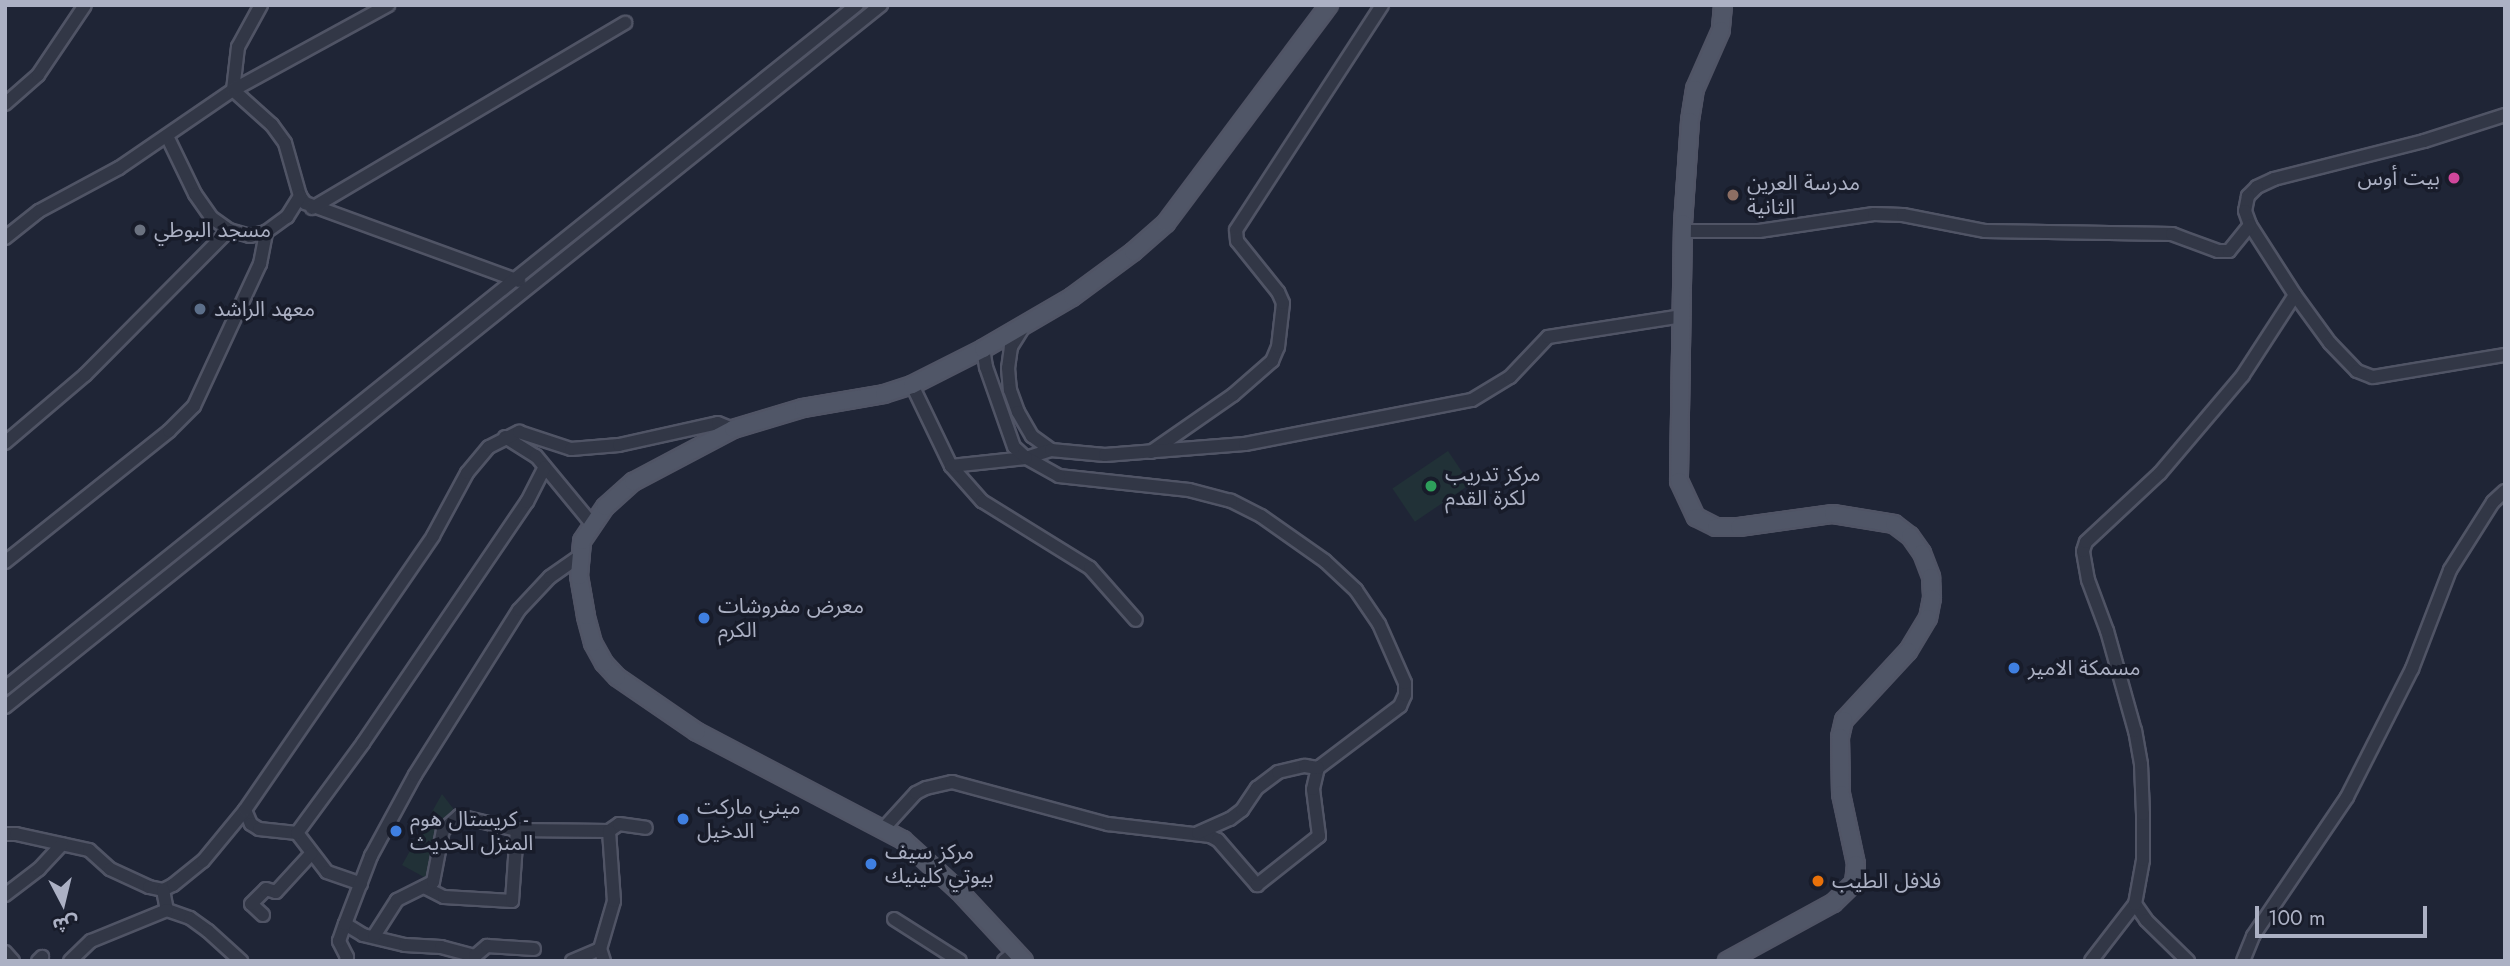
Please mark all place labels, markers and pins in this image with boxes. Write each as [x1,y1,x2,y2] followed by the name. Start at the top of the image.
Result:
[2358,165,2440,191] place label: بيت أوس
[1747,170,1860,220] place label: مدرسة العرين الثانية
[2446,170,2462,186] marker: بيت أوس
[1725,187,1741,203] marker: مدرسة العرين الثانية
[154,217,271,243] place label: مسجد البوطي
[132,222,148,238] marker: مسجد البوطي
[214,296,315,322] place label: معهد الراشد
[192,301,208,317] marker: معهد الراشد
[1445,461,1541,511] place label: مركز تدريب لكرة القدم
[1423,478,1439,494] marker: مركز تدريب لكرة القدم
[718,593,864,643] place label: معرض مفروشات الكرم
[696,610,712,626] marker: معرض مفروشات الكرم
[2028,655,2141,681] place label: مسمكة الامير
[2006,660,2022,676] marker: مسمكة الامير
[697,794,800,844] place label: ميني ماركت الدخيل
[410,806,533,856] place label: كريستال هوم - المنزل الحديث
[675,811,691,827] marker: ميني ماركت الدخيل
[388,823,404,839] marker: كريستال هوم - المنزل الحديث
[885,839,994,889] place label: مركز سيف بيوتي كلينيك
[863,856,879,872] marker: مركز سيف بيوتي كلينيك
[1832,868,1941,894] place label: فلافل الطيب
[1810,873,1826,889] marker: فلافل الطيب

